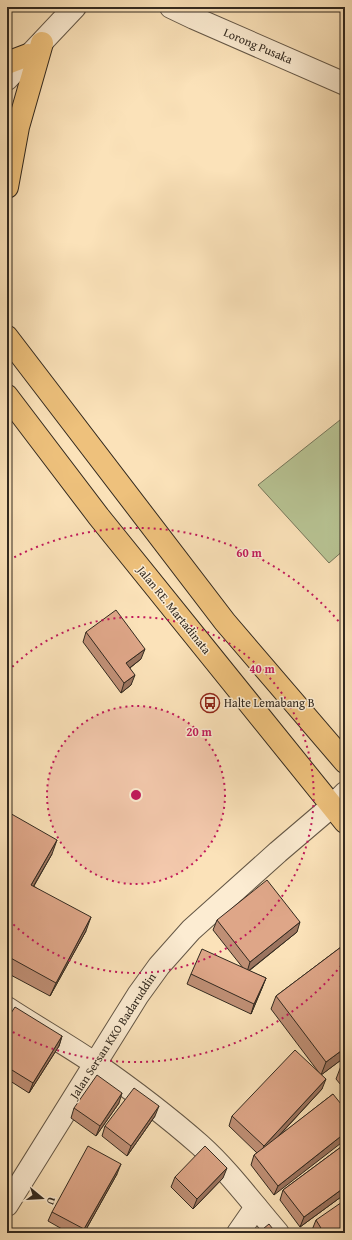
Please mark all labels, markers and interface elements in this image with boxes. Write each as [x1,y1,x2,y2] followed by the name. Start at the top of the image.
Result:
[221,23,296,68] street label: Lorong Pusaka
[236,544,262,561] text: 60 m
[132,560,215,658] street label: Jalan RE. Martadinata
[249,660,275,677] text: 40 m
[199,692,221,714] bus stop icon: Halte Lemabang B
[224,694,315,711] place label: Halte Lemabang B
[186,723,212,740] text: 20 m
[129,788,143,802] centre of rings
[64,969,160,1104] street label: Jalan Sersan KKO Badaruddin
[22,1178,62,1218] north arrow
[43,1195,60,1208] text: U

